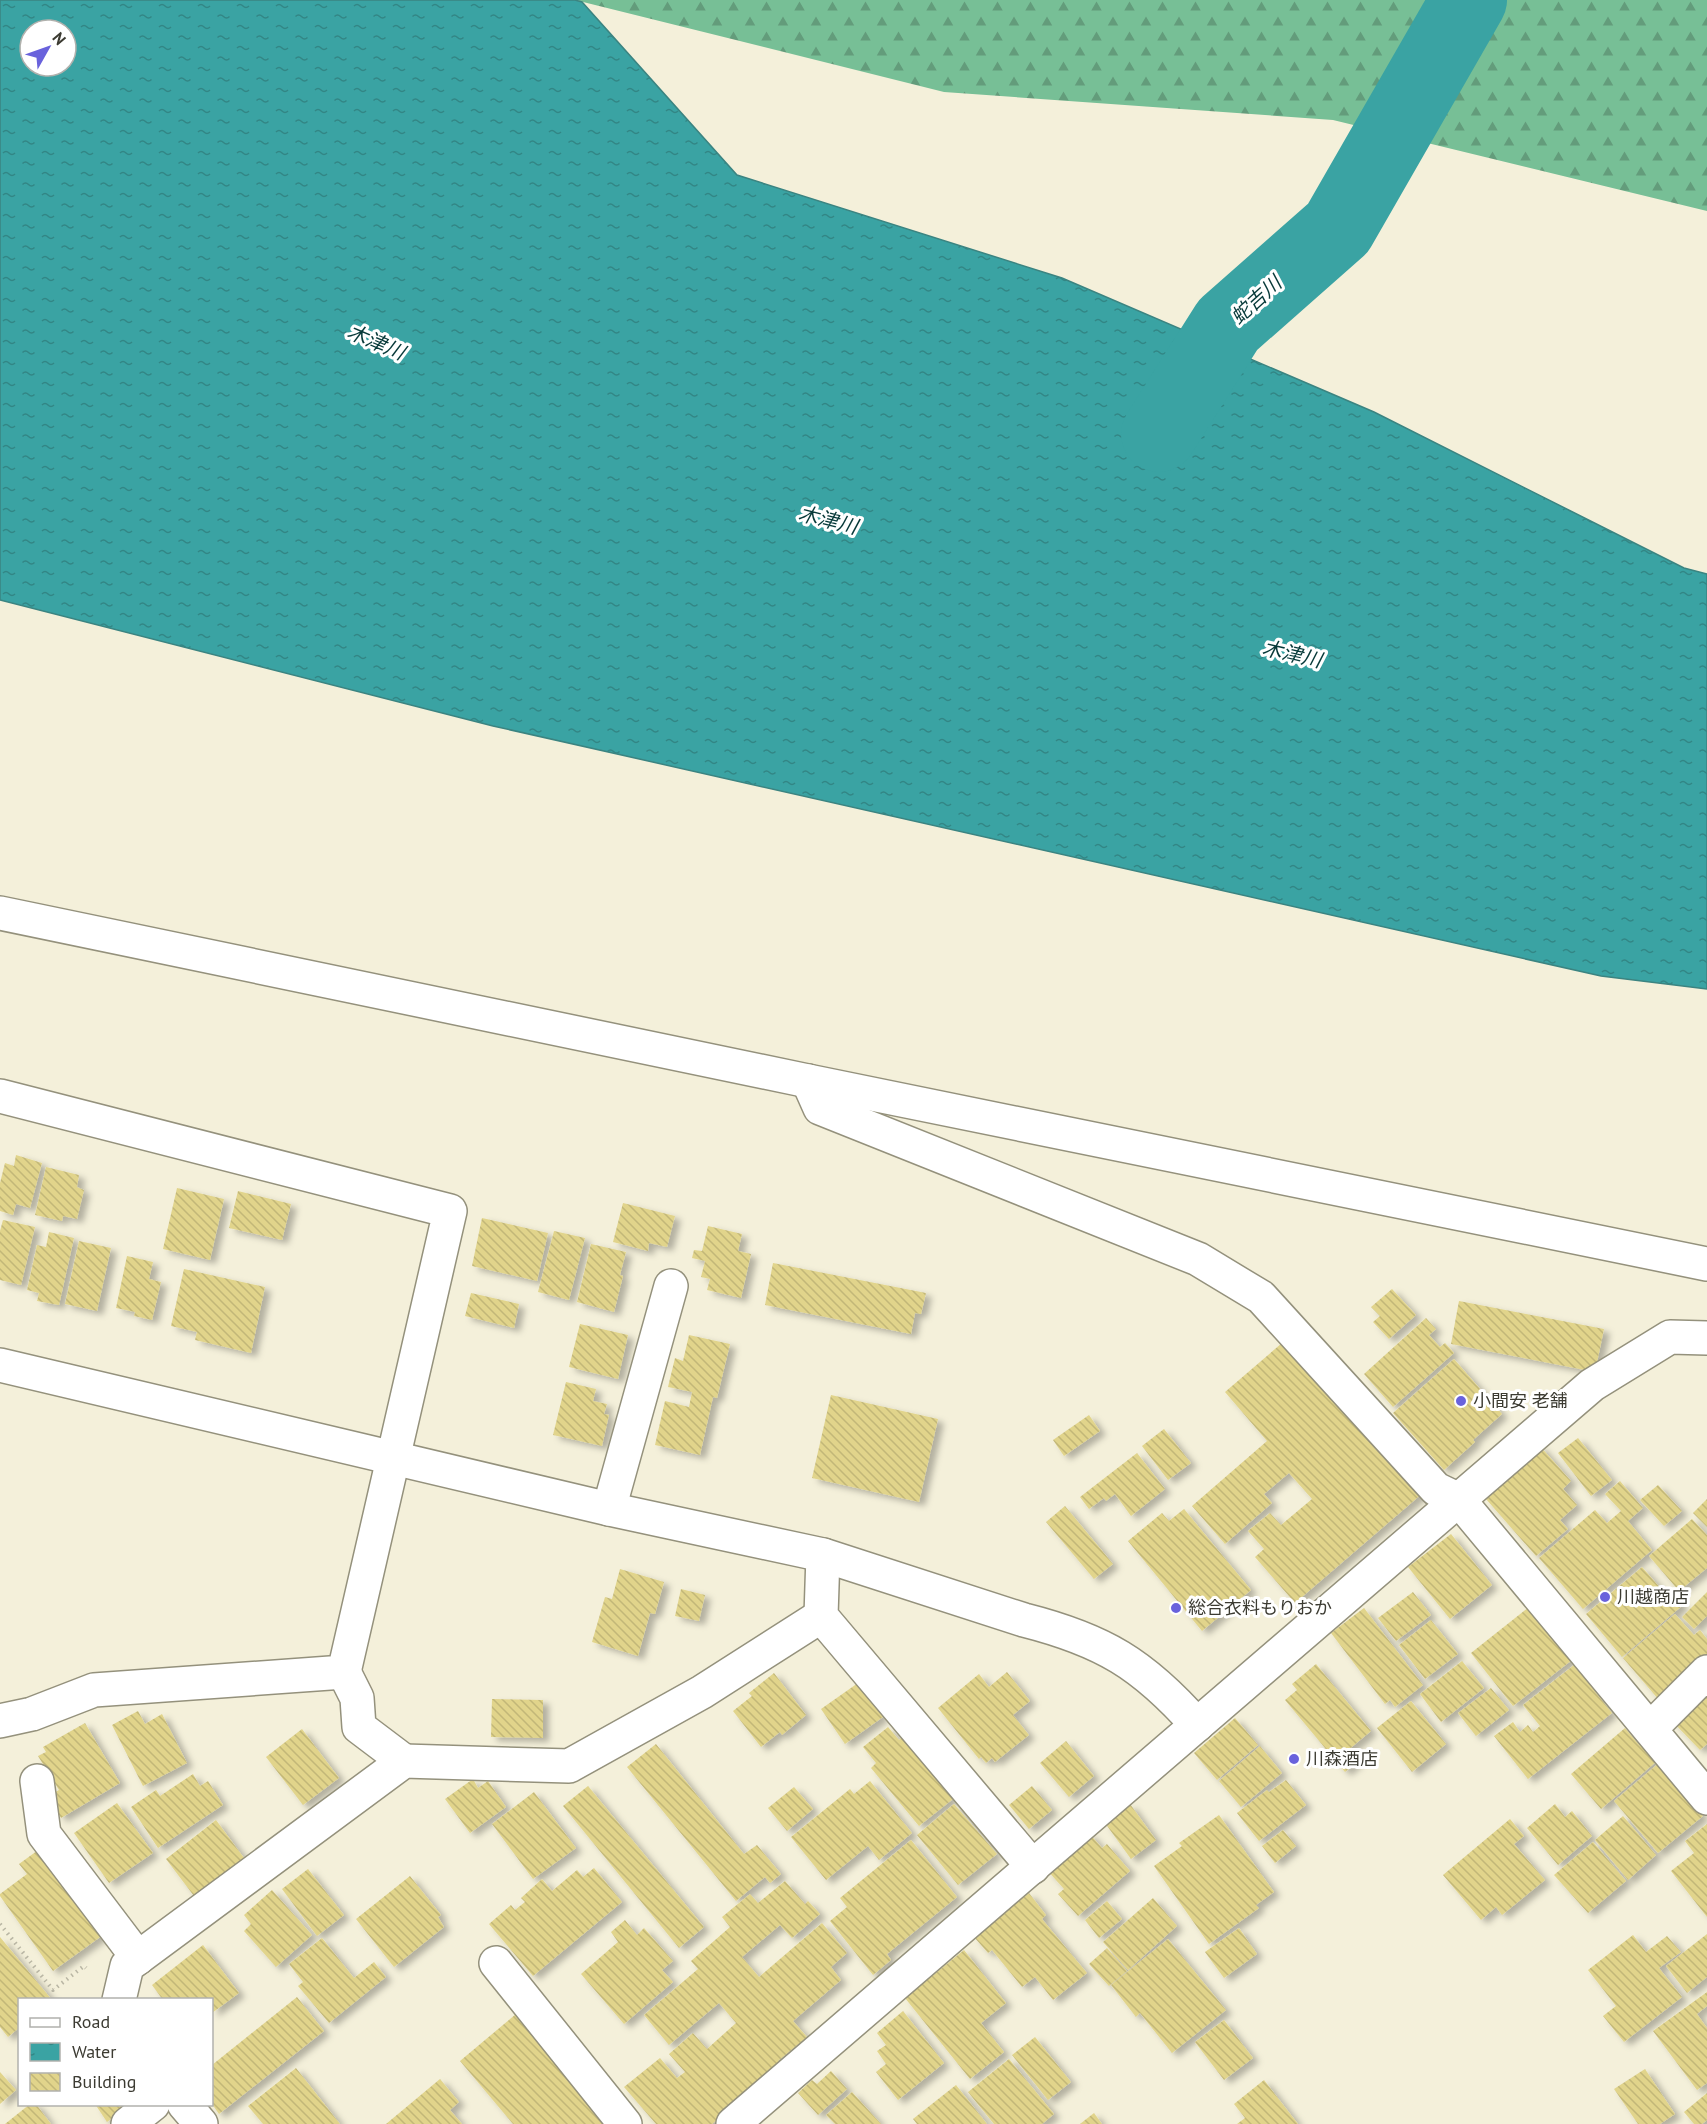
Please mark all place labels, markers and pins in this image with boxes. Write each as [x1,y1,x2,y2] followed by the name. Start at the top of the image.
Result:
[1473,1389,1568,1412] place label: 小間安 老舗
[1454,1394,1468,1408] marker: 小間安 老舗
[1617,1585,1689,1608] place label: 川越商店
[1598,1590,1612,1604] marker: 川越商店
[1188,1596,1332,1619] place label: 総合衣料もりおか
[1169,1601,1183,1615] marker: 総合衣料もりおか
[1306,1747,1378,1770] place label: 川森酒店
[1287,1752,1301,1766] marker: 川森酒店

